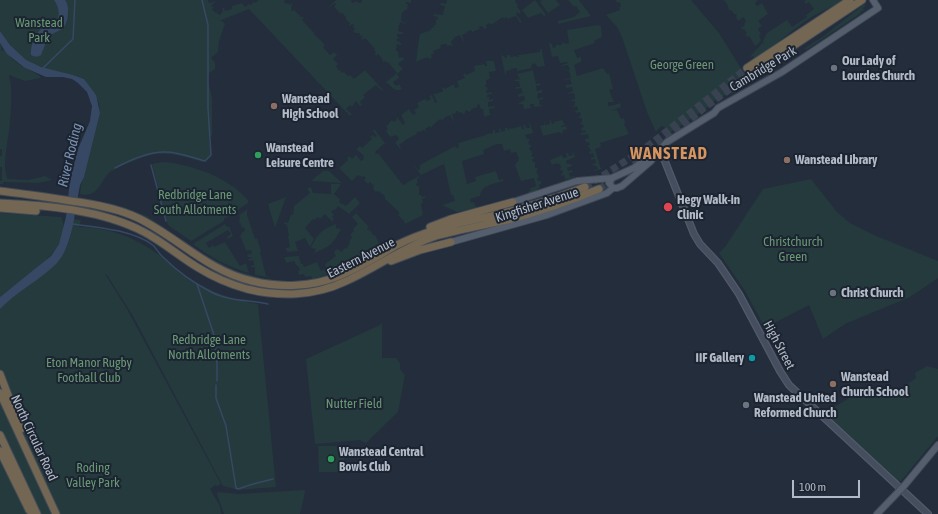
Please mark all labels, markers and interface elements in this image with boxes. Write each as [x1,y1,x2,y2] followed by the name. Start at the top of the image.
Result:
[15,15,63,46] park label: Wanstead Park
[727,43,799,95] street label: Cambridge Park
[842,53,915,84] place label: Our Lady of Lourdes Church
[650,57,714,73] park label: George Green
[829,63,839,73] marker: Our Lady of Lourdes Church
[282,91,338,122] place label: Wanstead High School
[269,101,279,111] marker: Wanstead High School
[54,121,86,189] water label: River Roding
[266,140,334,171] place label: Wanstead Leisure Centre
[630,144,708,164] district label: WANSTEAD
[253,150,263,160] marker: Wanstead Leisure Centre
[795,152,877,168] place label: Wanstead Library
[782,155,792,165] marker: Wanstead Library
[494,184,580,226] street label: Kingfisher Avenue
[154,187,236,218] park label: Redbridge Lane South Allotments
[677,192,740,223] place label: Hegy Walk-in Clinic
[662,201,674,213] marker: Hegy Walk-in Clinic
[325,234,397,282] street label: Eastern Avenue
[763,234,823,265] park label: Christchurch Green
[841,285,903,301] place label: Christ Church
[828,288,838,298] marker: Christ Church
[760,318,798,372] street label: High Street
[168,332,250,363] park label: Redbridge Lane North Allotments
[696,350,744,366] place label: IIF Gallery
[747,353,757,363] marker: IIF Gallery
[46,355,132,386] park label: Eton Manor Rugby Football Club
[841,369,908,400] place label: Wanstead Church School
[828,379,838,389] marker: Wanstead Church School
[754,390,836,421] place label: Wanstead United Reformed Church
[7,393,61,483] street label: North Circular Road
[326,396,382,412] park label: Nutter Field
[741,400,751,410] marker: Wanstead United Reformed Church
[339,444,423,475] place label: Wanstead Central Bowls Club
[326,454,336,464] marker: Wanstead Central Bowls Club
[66,460,120,491] park label: Roding Valley Park
[794,472,862,498] scale bar
[799,480,826,494] text: 100 m

